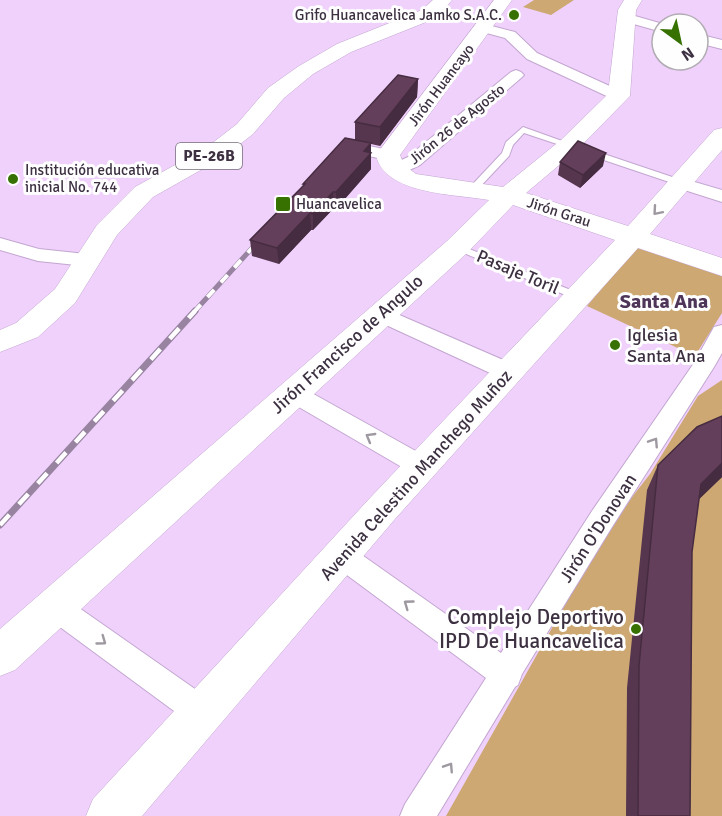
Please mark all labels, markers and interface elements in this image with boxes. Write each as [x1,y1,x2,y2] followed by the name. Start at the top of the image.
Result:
[295,6,502,24] place label: Grifo Huancavelica Jamko S.A.C.
[507,8,521,22] marker: Grifo Huancavelica Jamko S.A.C.
[650,12,710,72] north arrow
[404,40,478,130] street label: Jirón Huancayo
[678,42,698,65] text: N
[406,80,509,168] street label: Jirón 26 de Agosto
[176,143,242,169] road number: PE-26B
[25,161,159,196] place label: Institución educativa inicial No. 744
[6,172,20,186] marker: Institución educativa inicial No. 744
[525,193,593,231] street label: Jirón Grau
[274,195,292,213] marker: Huancavelica
[296,195,382,213] place label: Huancavelica
[653,204,664,215] one-way arrow
[473,245,563,299] street label: Pasaje Toril
[266,270,428,418] street label: Jirón Francisco de Angulo
[620,289,708,314] district label: Santa Ana
[627,324,705,367] place label: Iglesia Santa Ana
[608,338,622,352] marker: Iglesia Santa Ana
[315,365,517,585] street label: Avenida Celestino Manchego Muñoz
[366,433,376,444] one-way arrow
[647,438,658,449] one-way arrow
[555,470,641,586] street label: Jirón O'Donovan
[404,600,415,611] one-way arrow
[439,604,624,654] place label: Complejo Deportivo IPD De Huancavelica
[629,622,643,636] marker: Complejo Deportivo IPD De Huancavelica
[96,634,107,645] one-way arrow
[441,763,453,773] one-way arrow

